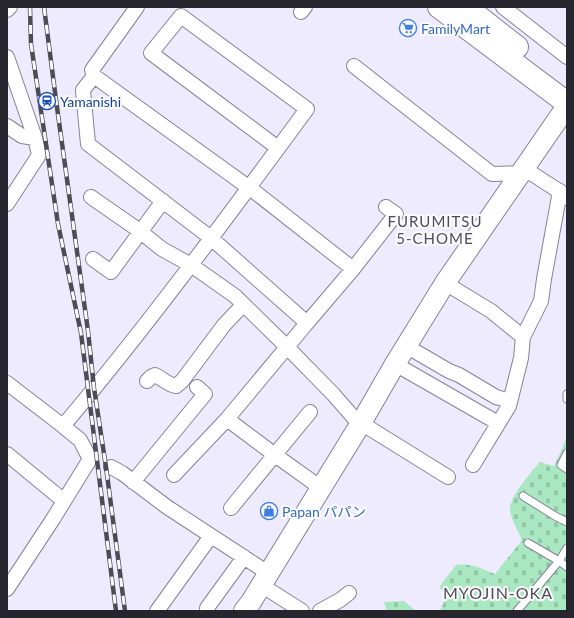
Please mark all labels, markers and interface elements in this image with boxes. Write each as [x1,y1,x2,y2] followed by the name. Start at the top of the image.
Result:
[398,18,418,38] supermarket icon: FamilyMart
[421,20,490,37] place label: FamilyMart
[37,91,57,111] station icon: Yamanishi
[60,93,121,110] place label: Yamanishi
[388,212,483,247] district label: FURUMITSU 5-CHOME
[259,501,279,521] shop icon: Papan パパン
[282,503,366,520] place label: Papan パパン
[443,583,553,602] district label: MYOJIN-OKA

